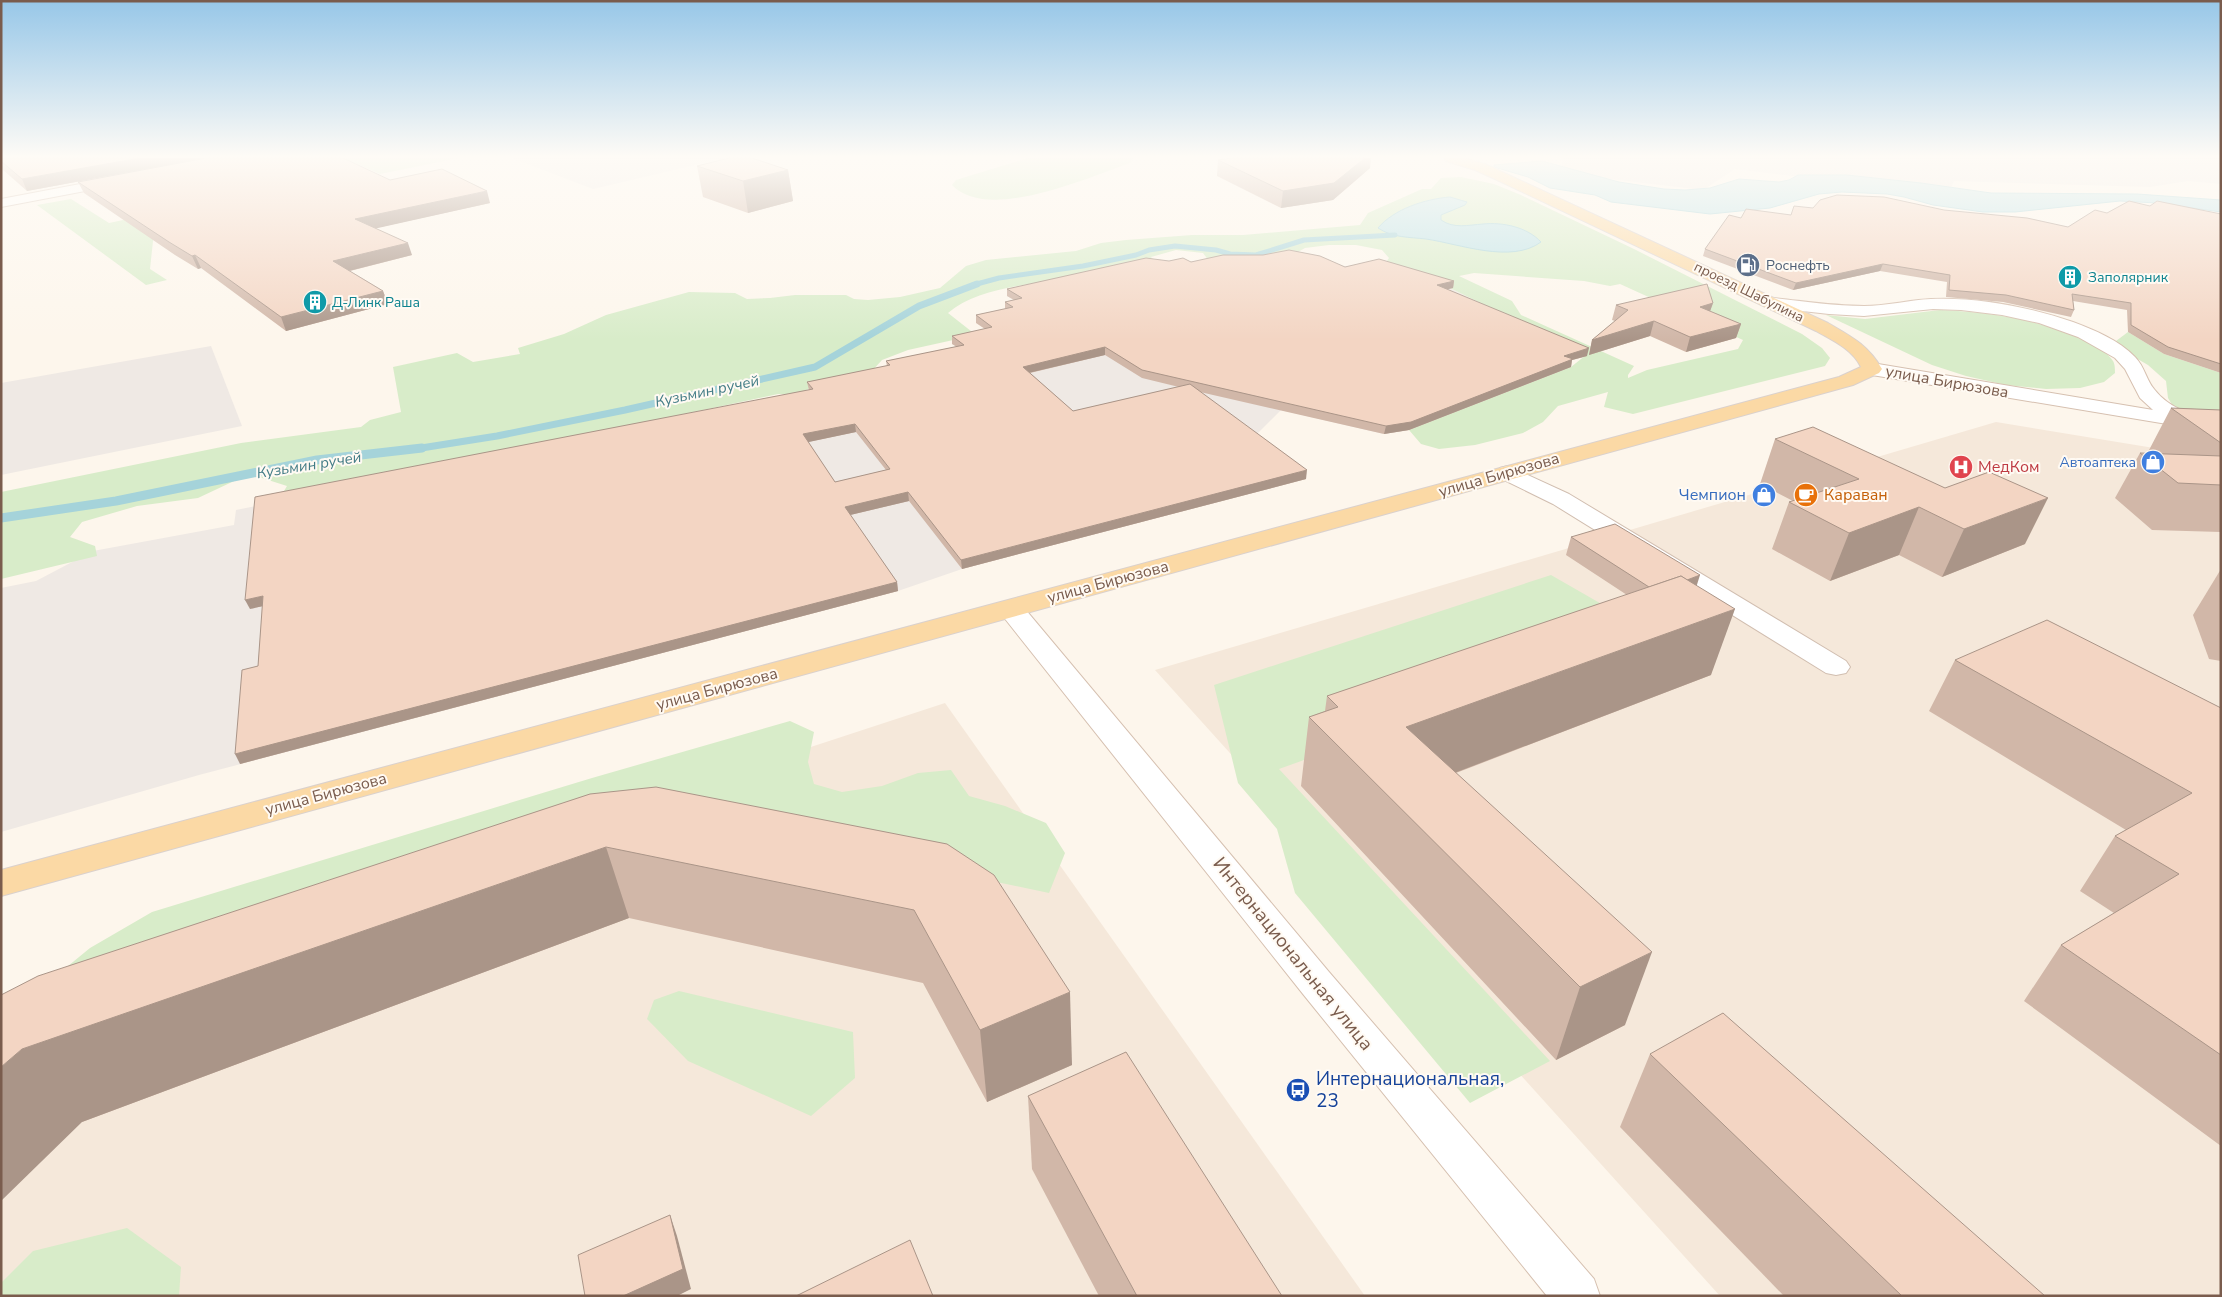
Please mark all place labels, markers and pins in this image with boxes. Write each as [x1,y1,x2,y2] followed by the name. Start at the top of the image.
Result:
[1735,252,1761,278] fuel station icon: Роснефть
[1766,256,1830,275] place label: Роснефть
[2057,264,2083,290] building icon: Заполярник
[2088,268,2169,287] place label: Заполярник
[302,289,328,315] building icon: Д-Линк Раша
[332,293,420,312] place label: Д-Линк Раша
[2140,449,2166,475] shop icon: Автоаптека
[2059,453,2136,472] place label: Автоаптека
[1948,454,1974,480] hospital icon: МедКом
[1978,456,2040,478] place label: МедКом
[1751,482,1777,508] shop icon: Чемпион
[1793,482,1819,508] cafe icon: Караван
[1679,484,1746,506] place label: Чемпион
[1824,484,1888,506] place label: Караван
[1316,1066,1504,1114] place label: Интернациональная, 23
[1285,1077,1311,1103] bus stop icon: Интернациональная, 23

